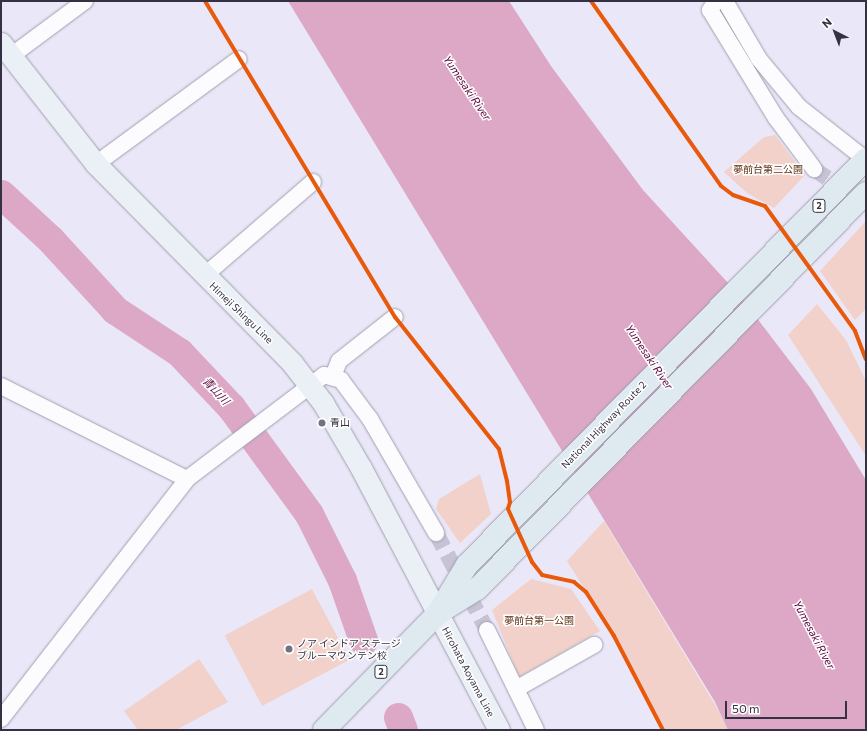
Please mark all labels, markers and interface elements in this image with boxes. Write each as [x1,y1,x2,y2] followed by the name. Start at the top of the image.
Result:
[815,12,855,52] north arrow
[819,15,834,30] text: N
[440,53,494,123] water label: Yumesaki River
[733,164,803,176] park label: 夢前台第二公園
[812,199,826,213] road number: 2
[207,280,275,346] street label: Himeji Shingu Line
[622,322,676,392] water label: Yumesaki River
[200,374,232,408] water label: 青山川
[559,379,649,471] street label: National Highway Route 2
[330,417,350,429] place label: 青山
[317,418,327,428] marker: 青山
[790,598,838,672] water label: Yumesaki River
[504,615,574,627] park label: 夢前台第一公園
[439,625,497,719] street label: Hirohata Aoyama Line
[297,637,401,660] place label: ノア インドア ステージ ブルーマウンテン校
[284,644,294,654] marker: ノア インドア ステージ ブルーマウンテン校
[374,665,388,679] road number: 2
[727,693,849,719] scale bar
[732,701,760,715] text: 50 m

